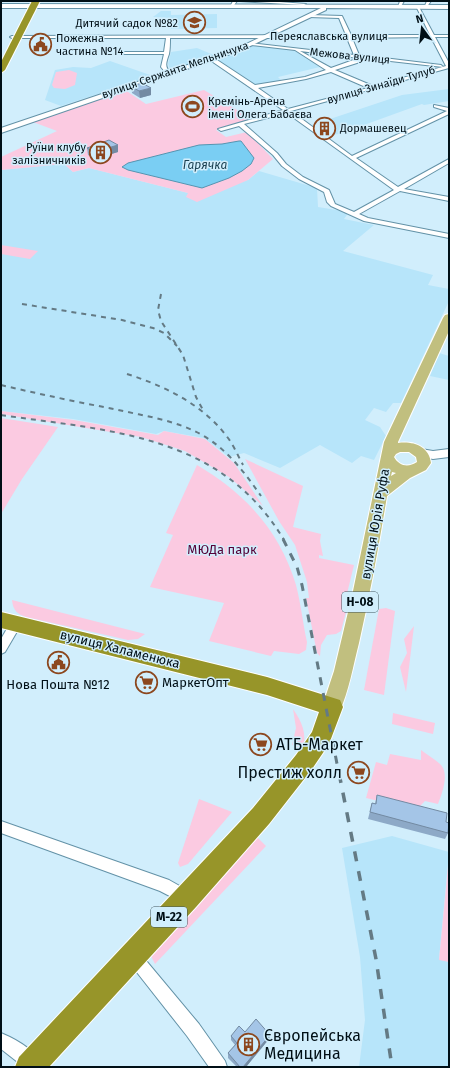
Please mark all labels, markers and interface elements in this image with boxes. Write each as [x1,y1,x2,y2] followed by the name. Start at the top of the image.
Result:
[402,8,442,48] north arrow
[181,10,207,36] school or university icon: Дитячий садок №82
[414,12,425,26] text: N
[75,17,178,30] place label: Дитячий садок №82
[270,30,388,43] street label: Переяславська вулиця
[27,31,53,57] public building icon: Пожежна частина №14
[56,32,123,58] place label: Пожежна частина №14
[100,39,250,101] street label: вулиця Сержанта Мельничука
[309,45,391,67] street label: Межова вулиця
[325,63,437,107] street label: вулиця Зинаїди Тулуб
[180,94,206,120] sports icon: Кремінь-Арена імені Олега Бабаєва
[208,95,312,121] place label: Кремінь-Арена імені Олега Бабаєва
[311,115,337,141] building icon: Дормашевец
[339,122,407,135] place label: Дормашевец
[88,140,114,166] building icon: Руїни клубу залізничників
[12,141,87,167] place label: Руїни клубу залізничників
[183,158,228,172] water label: Гарячка
[358,468,392,580] street label: вулиця Юрія Руфа
[187,542,257,557] park label: МЮДа парк
[342,592,378,612] road number: Н-08
[59,627,181,671] street label: вулиця Халаменюка
[45,649,71,675] public building icon: Нова Пошта №12
[134,669,160,695] supermarket icon: МаркетОпт
[162,675,229,690] place label: МаркетОпт
[6,677,110,692] place label: Нова Пошта №12
[248,731,274,757] supermarket icon: АТБ-Маркет
[276,735,363,754] place label: АТБ-Маркет
[345,759,371,785] supermarket icon: Престиж холл
[238,763,342,782] place label: Престиж холл
[151,907,187,927] road number: М-22
[264,1026,361,1063] place label: Європейська Медицина
[236,1031,262,1057] building icon: Європейська Медицина

